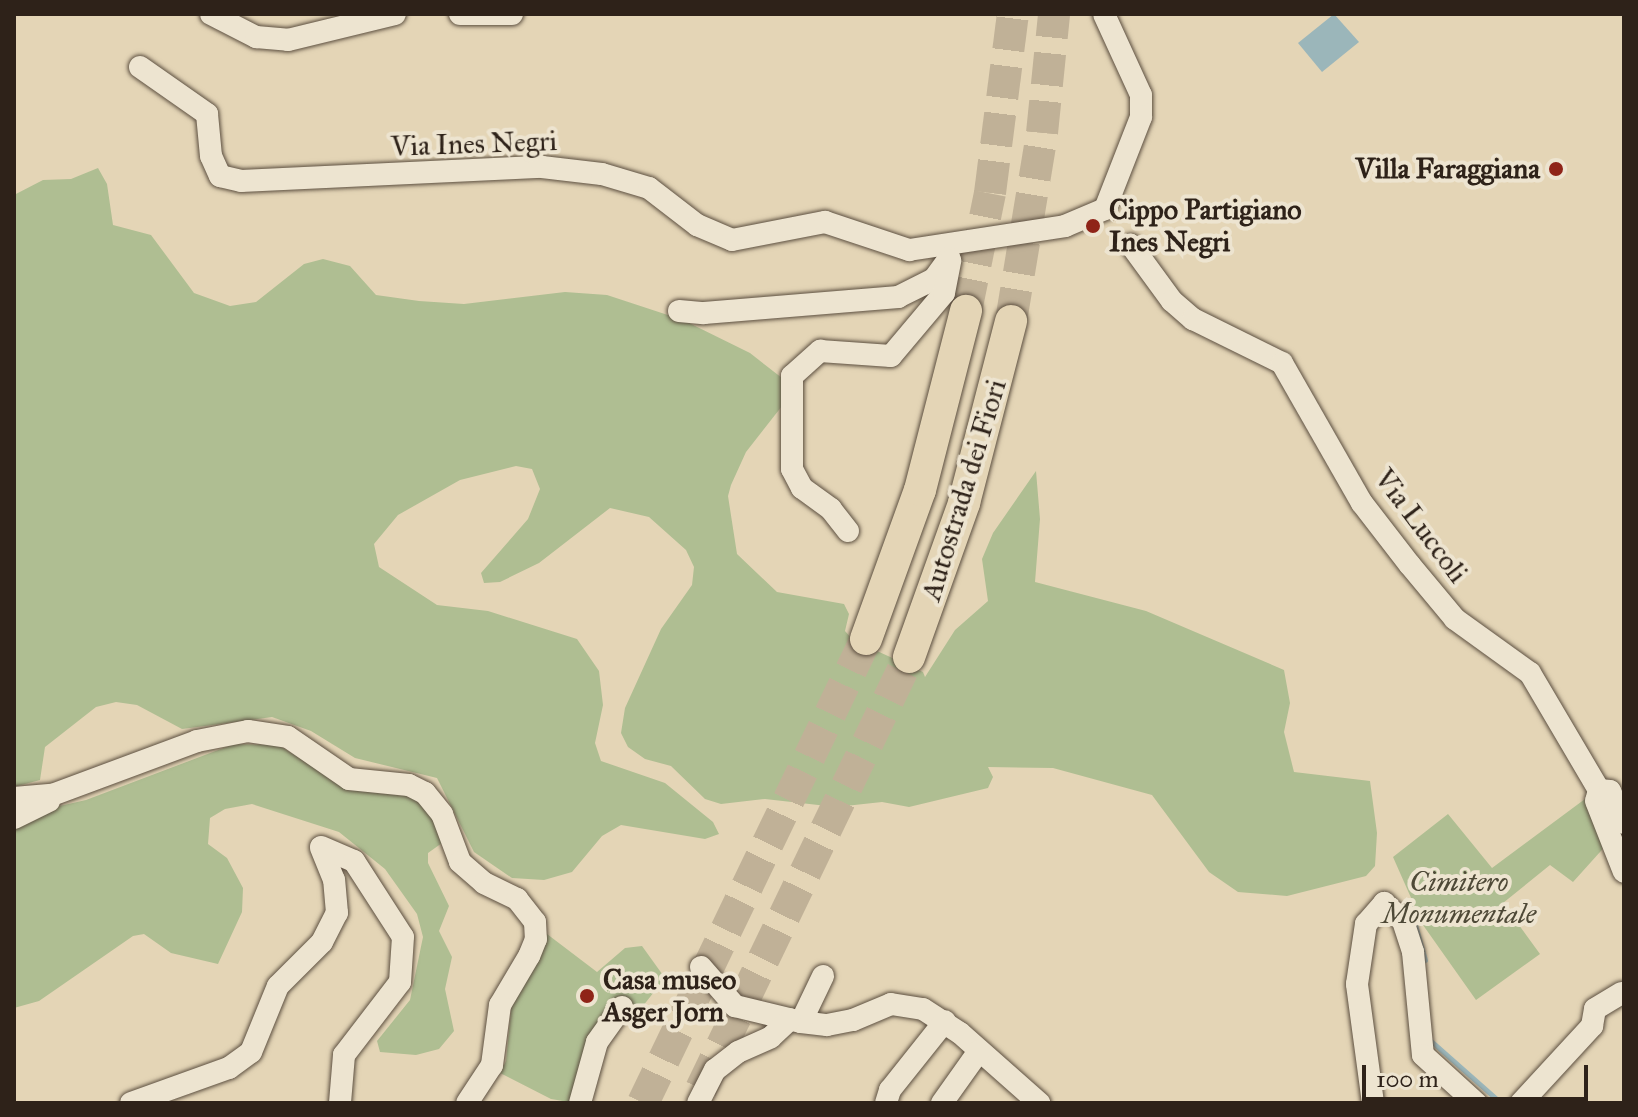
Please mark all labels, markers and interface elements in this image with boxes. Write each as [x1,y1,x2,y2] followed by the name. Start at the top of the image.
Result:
[390,124,558,164] street label: Via Ines Negri
[1355,152,1540,186] place label: Villa Faraggiana
[1547,160,1565,178] marker: Villa Faraggiana
[1109,193,1302,259] place label: Cippo Partigiano Ines Negri
[1084,217,1102,235] marker: Cippo Partigiano Ines Negri
[914,375,1014,605] street label: Autostrada dei Fiori
[1367,462,1475,590] street label: Via Luccoli
[1382,865,1536,931] park label: Cimitero Monumentale
[603,963,736,1029] place label: Casa museo Asger Jorn
[578,987,596,1005] marker: Casa museo Asger Jorn
[1366,1049,1592,1099] scale bar
[1376,1064,1439,1094] text: 100 m

